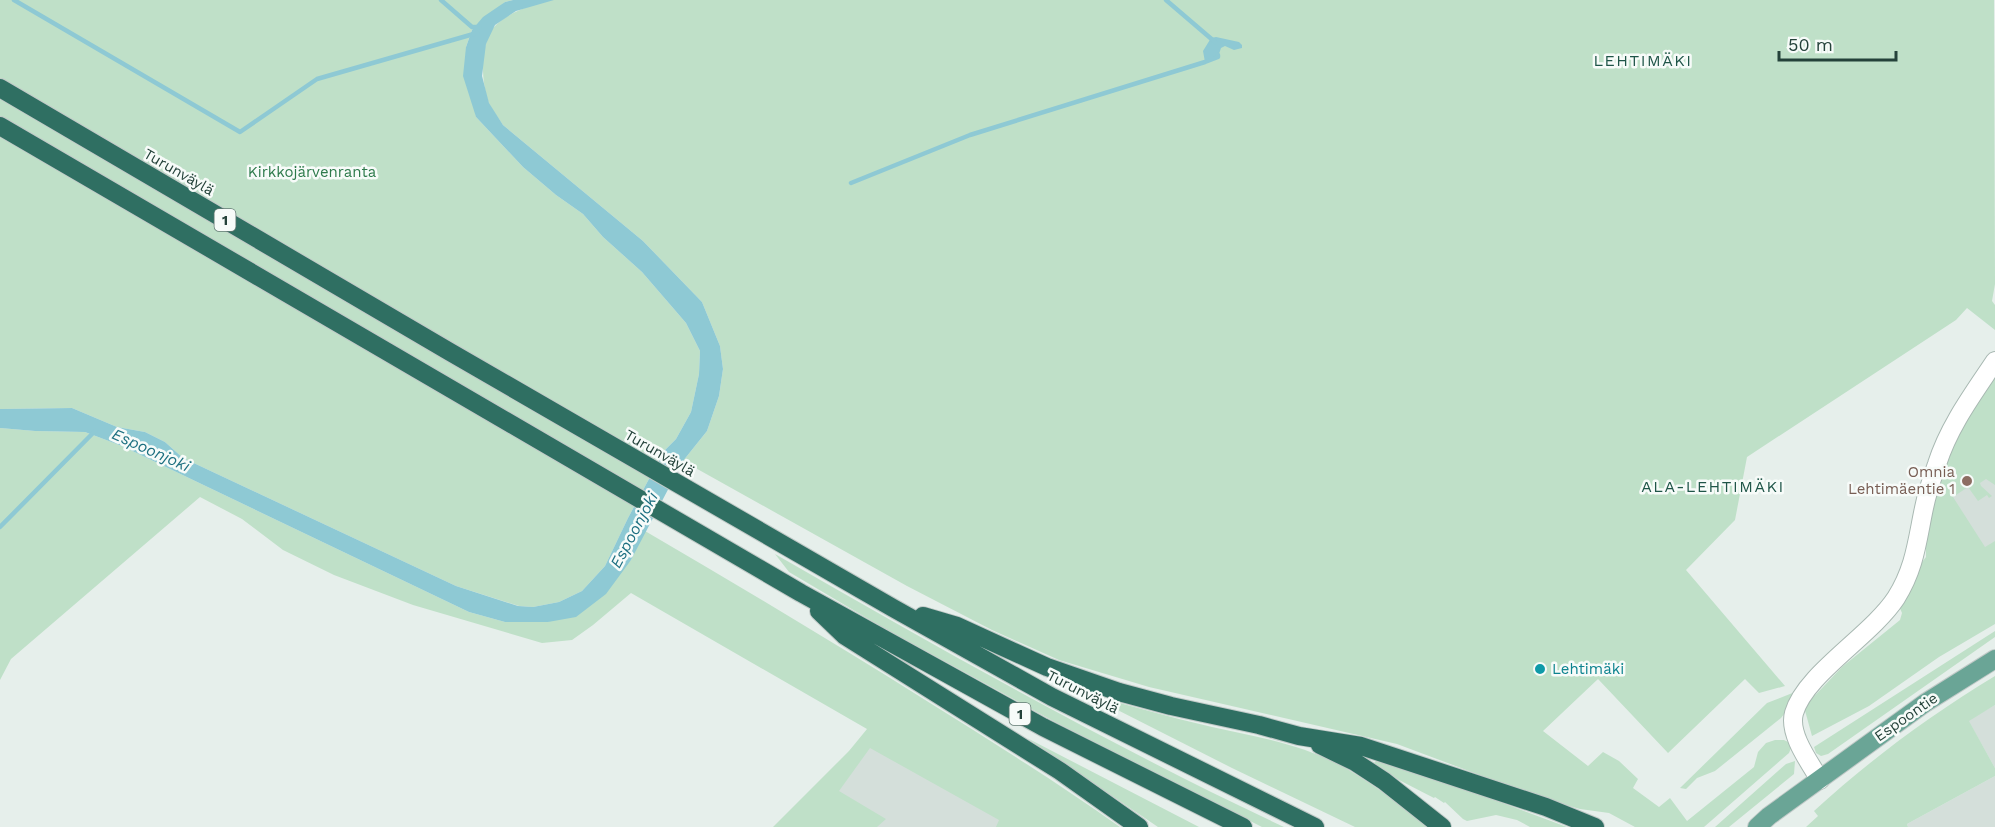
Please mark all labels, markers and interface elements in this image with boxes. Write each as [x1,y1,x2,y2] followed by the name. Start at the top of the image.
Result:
[1779,24,1896,62] scale bar
[1788,34,1833,55] text: 50 m
[1594,51,1692,70] district label: LEHTIMÄKI
[141,145,218,200] street label: Turunväylä
[248,163,377,181] park label: Kirkkojärvenranta
[214,209,236,231] road number: 1
[109,424,194,476] water label: Espoonjoki
[622,426,699,481] street label: Turunväylä
[1848,463,1955,498] place label: Omnia Lehtimäentie 1
[1960,474,1974,488] marker: Omnia Lehtimäentie 1
[1641,477,1785,496] district label: ALA-LEHTIMÄKI
[606,488,662,571] water label: Espoonjoki
[1552,660,1624,678] place label: Lehtimäki
[1533,662,1547,676] marker: Lehtimäki
[1044,666,1122,718] street label: Turunväylä
[1871,689,1941,745] street label: Espoontie
[1010,703,1030,725] road number: 1

